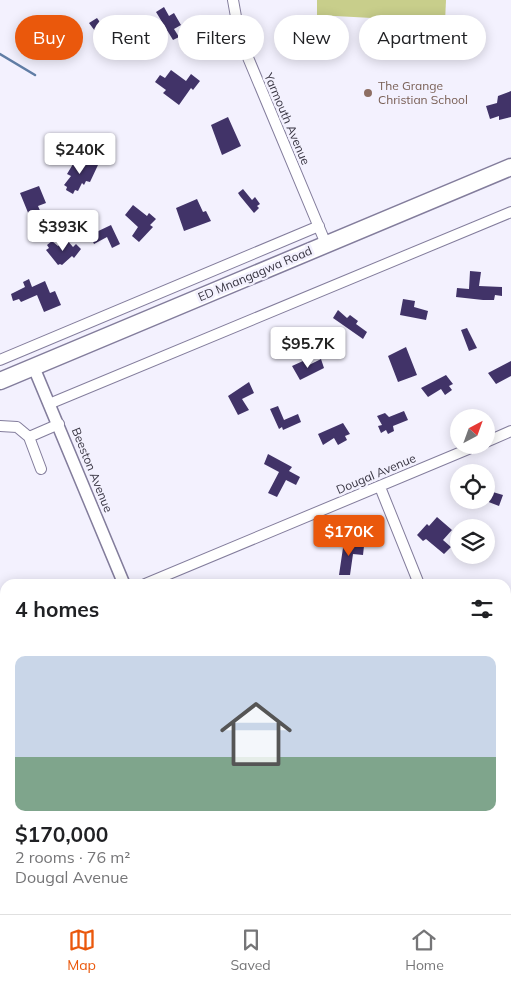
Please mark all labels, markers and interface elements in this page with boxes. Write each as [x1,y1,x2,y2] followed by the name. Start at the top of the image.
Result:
[15,15,83,60] chip: Buy
[93,15,168,60] chip: Rent
[178,15,264,60] chip: Filters
[274,15,349,60] chip: New
[359,15,486,60] chip: Apartment
[261,70,314,167] street label: Yarmouth Avenue
[378,78,468,107] place label: The Grange Christian School
[362,87,374,99] marker: The Grange Christian School
[45,132,115,175] pin: $240K
[55,139,105,159] text: $240K
[28,210,98,252] pin: $393K
[38,216,88,236] text: $393K
[196,243,314,304] street label: ED Mnangagwa Road
[267,326,349,369] pin: $95.7K
[281,333,335,353] text: $95.7K
[450,409,495,454] north arrow
[450,409,495,564] map controls
[69,425,116,514] street label: Beeston Avenue
[334,450,418,497] street label: Dougal Avenue
[450,464,495,509] button: locate
[314,514,384,557] pin: $170K
[450,519,495,564] button: layers
[324,521,374,541] text: $170K
[468,595,496,623] icon: filters
[15,596,99,622] text: 4 homes
[211,689,301,779] icon: home
[15,821,108,847] text: $170,000
[15,847,130,867] text: 2 rooms · 76 m²
[15,867,128,887] text: Dougal Avenue
[67,926,96,974] tab: Map
[230,926,271,974] tab: Saved
[405,926,444,974] tab: Home

